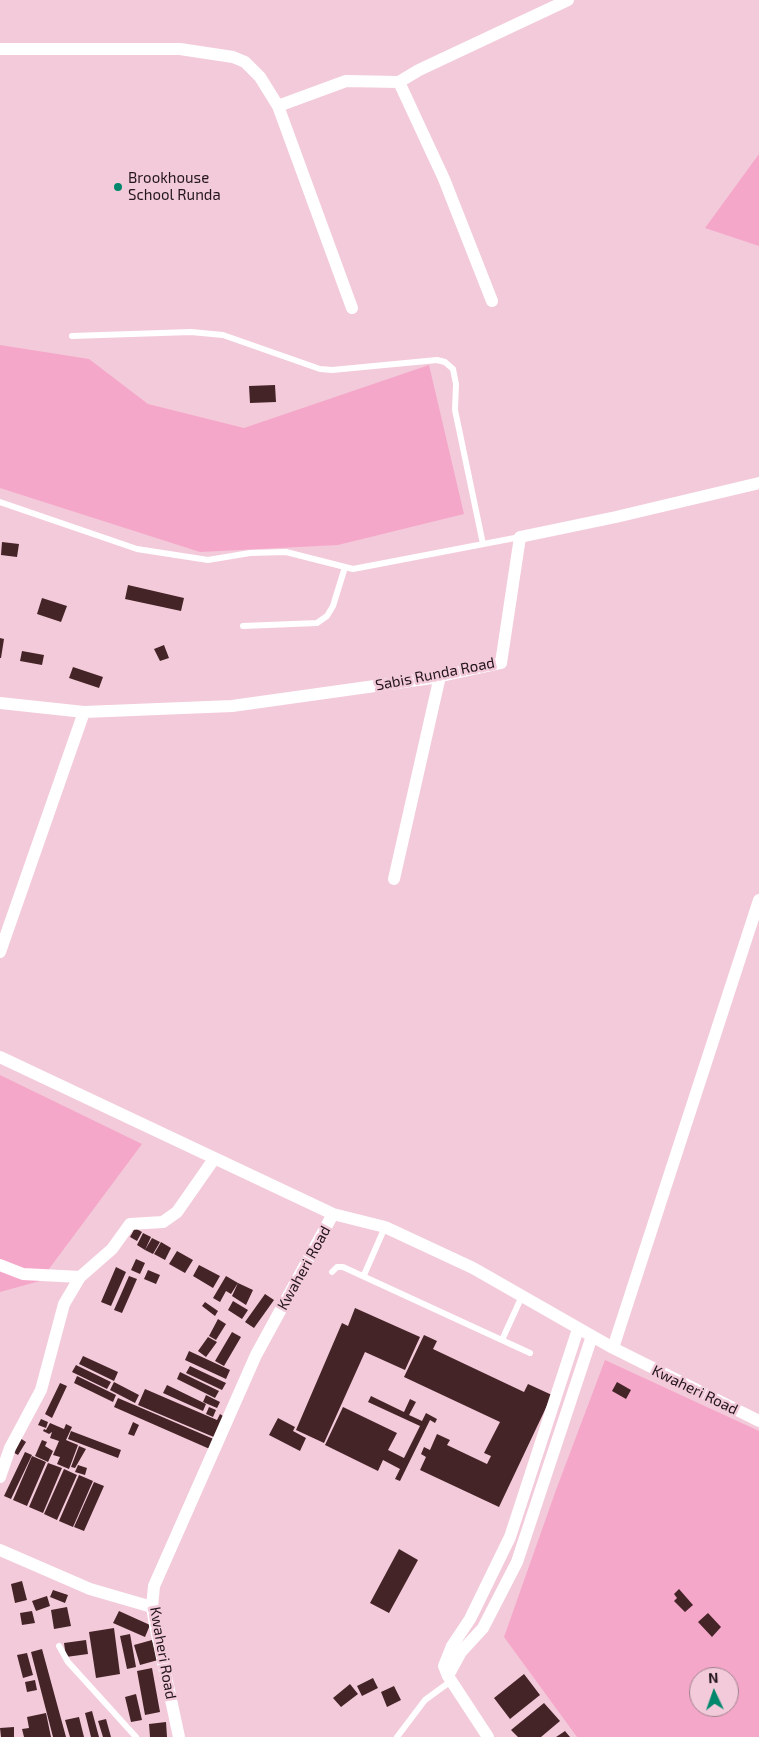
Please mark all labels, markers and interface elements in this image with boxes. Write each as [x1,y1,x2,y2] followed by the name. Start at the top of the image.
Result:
[128,169,221,204] place label: Brookhouse School Runda
[112,181,124,193] marker: Brookhouse School Runda
[374,654,496,694] street label: Sabis Runda Road
[273,1223,335,1313] street label: Kwaheri Road
[649,1361,741,1419] street label: Kwaheri Road
[146,1605,180,1701] street label: Kwaheri Road
[689,1667,739,1717] north arrow
[708,1669,719,1686] text: N

